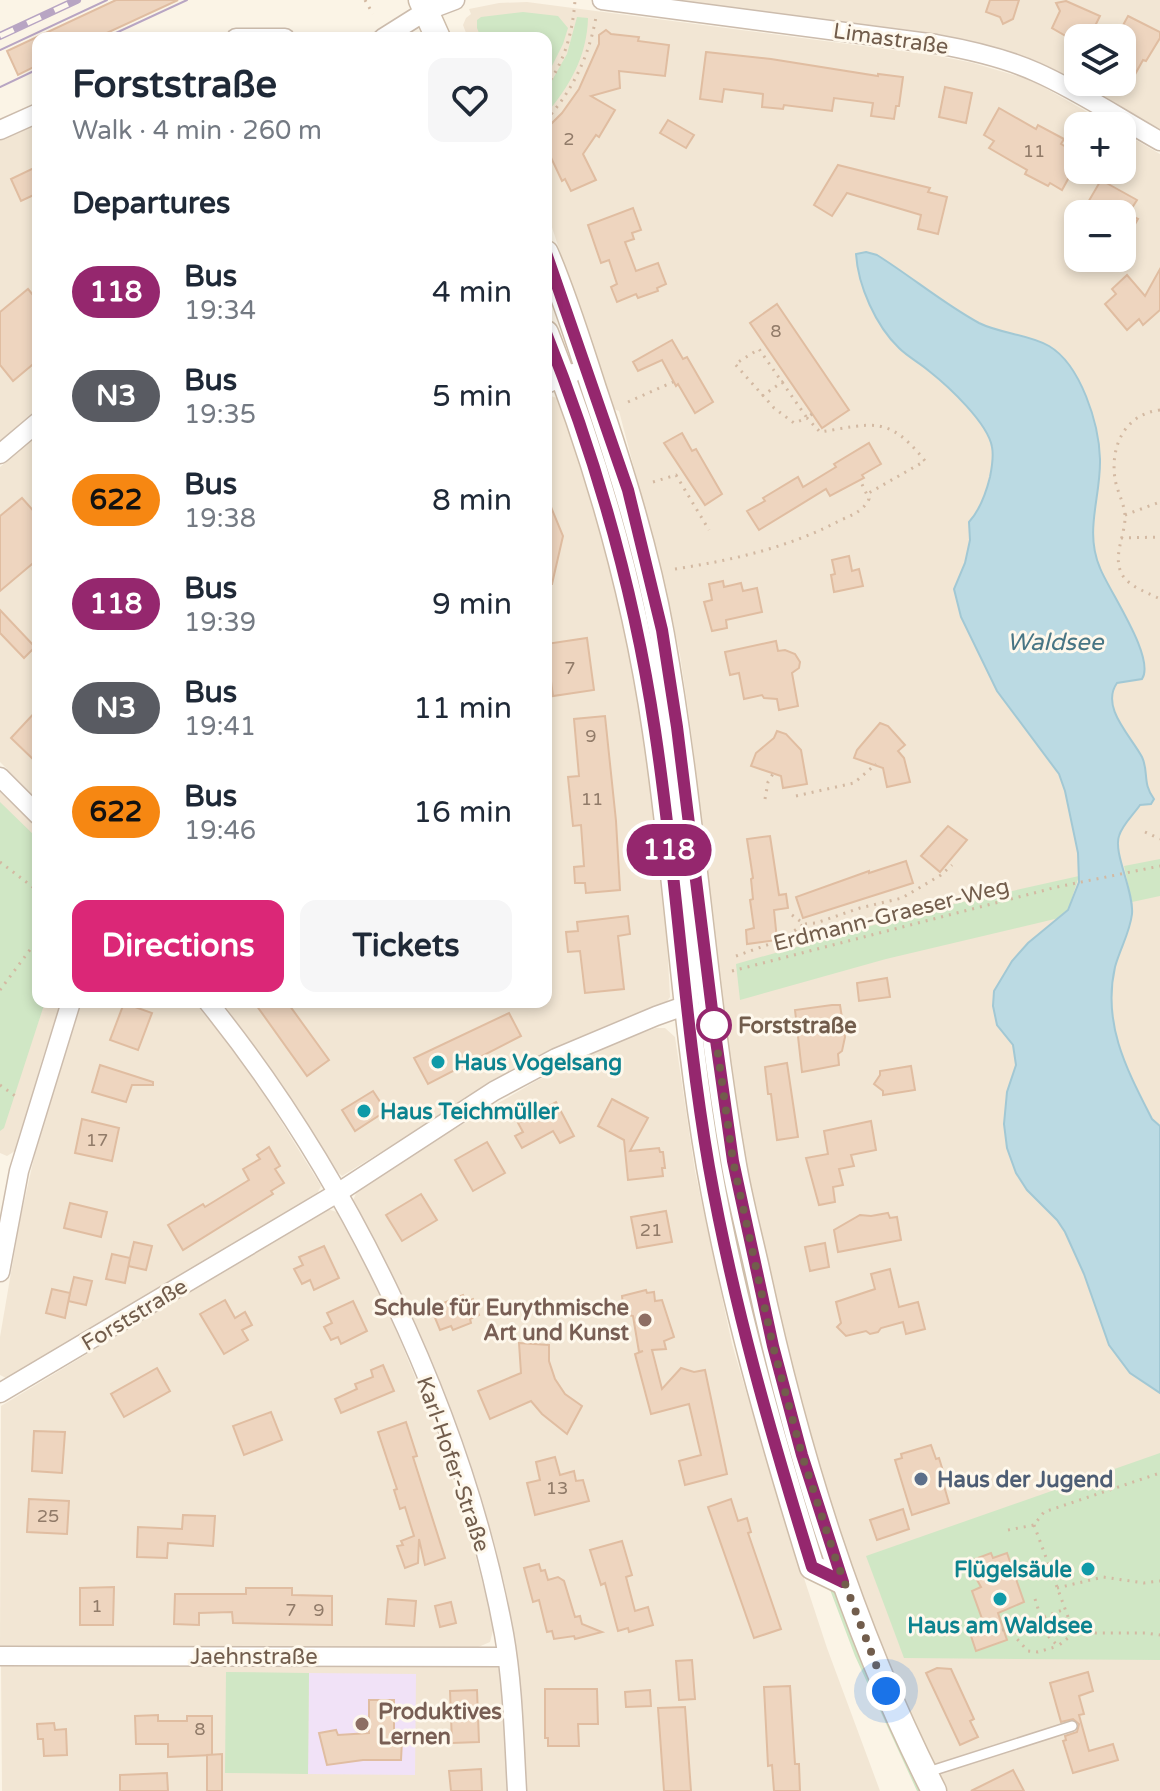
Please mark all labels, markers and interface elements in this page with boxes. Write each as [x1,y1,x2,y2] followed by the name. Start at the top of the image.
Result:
[832,18,950,60] street label: Limastraße
[1064,24,1136,272] map controls
[1064,24,1136,96] button: layers
[428,58,512,142] button: heart
[72,62,277,108] text: Forststraße
[1064,112,1136,184] button: +
[72,115,322,146] text: Walk · 4 min · 260 m
[563,128,575,150] house number: 2
[1023,140,1045,162] house number: 11
[72,185,230,222] text: Departures
[1064,200,1136,272] button: −
[184,258,237,295] text: Bus
[432,274,512,311] text: 4 min
[90,275,142,309] text: 118
[184,295,256,326] text: 19:34
[770,320,782,342] house number: 8
[184,362,237,399] text: Bus
[432,378,512,415] text: 5 min
[96,379,136,413] text: N3
[184,399,256,430] text: 19:35
[184,466,237,503] text: Bus
[432,482,512,519] text: 8 min
[90,483,142,517] text: 622
[184,503,256,534] text: 19:38
[184,570,237,607] text: Bus
[432,586,512,623] text: 9 min
[90,587,142,621] text: 118
[184,607,256,638] text: 19:39
[1007,628,1105,657] water label: Waldsee
[564,657,576,679] house number: 7
[184,674,237,711] text: Bus
[413,690,512,727] text: 11 min
[96,691,136,725] text: N3
[184,711,256,742] text: 19:41
[585,725,597,747] house number: 9
[184,778,237,815] text: Bus
[581,788,603,810] house number: 11
[413,794,512,831] text: 16 min
[90,795,142,829] text: 622
[184,815,256,846] text: 19:46
[623,824,715,876] line badge: 118
[643,833,695,867] text: 118
[771,873,1012,957] street label: Erdmann-Graeser-Weg
[72,900,284,992] button: Directions
[300,900,512,992] button: Tickets
[697,1008,731,1042] marker: Forststraße
[738,1013,857,1039] place label: Forststraße
[454,1050,622,1076] place label: Haus Vogelsang
[429,1053,447,1071] marker: Haus Vogelsang
[380,1099,560,1125] place label: Haus Teichmüller
[355,1102,373,1120] marker: Haus Teichmüller
[86,1129,108,1151] house number: 17
[640,1219,662,1241] house number: 21
[77,1273,192,1357] street label: Forststraße
[374,1295,630,1346] place label: Schule für Eurythmische Art und Kunst
[636,1311,654,1329] marker: Schule für Eurythmische Art und Kunst
[411,1373,495,1555] street label: Karl-Hofer-Straße
[937,1467,1113,1493] place label: Haus der Jugend
[912,1470,930,1488] marker: Haus der Jugend
[546,1477,568,1499] house number: 13
[37,1505,59,1527] house number: 25
[954,1557,1072,1583] place label: Flügelsäule
[1079,1560,1097,1578] marker: Flügelsäule
[991,1590,1009,1608] marker: Haus am Waldsee
[91,1595,103,1617] house number: 1
[285,1599,297,1621] house number: 7
[313,1599,325,1621] house number: 9
[907,1613,1093,1639] place label: Haus am Waldsee
[190,1644,318,1670] street label: Jaehnstraße
[866,1671,906,1711] your location
[378,1699,502,1750] place label: Produktives Lernen
[353,1715,371,1733] marker: Produktives Lernen
[194,1718,206,1740] house number: 8

